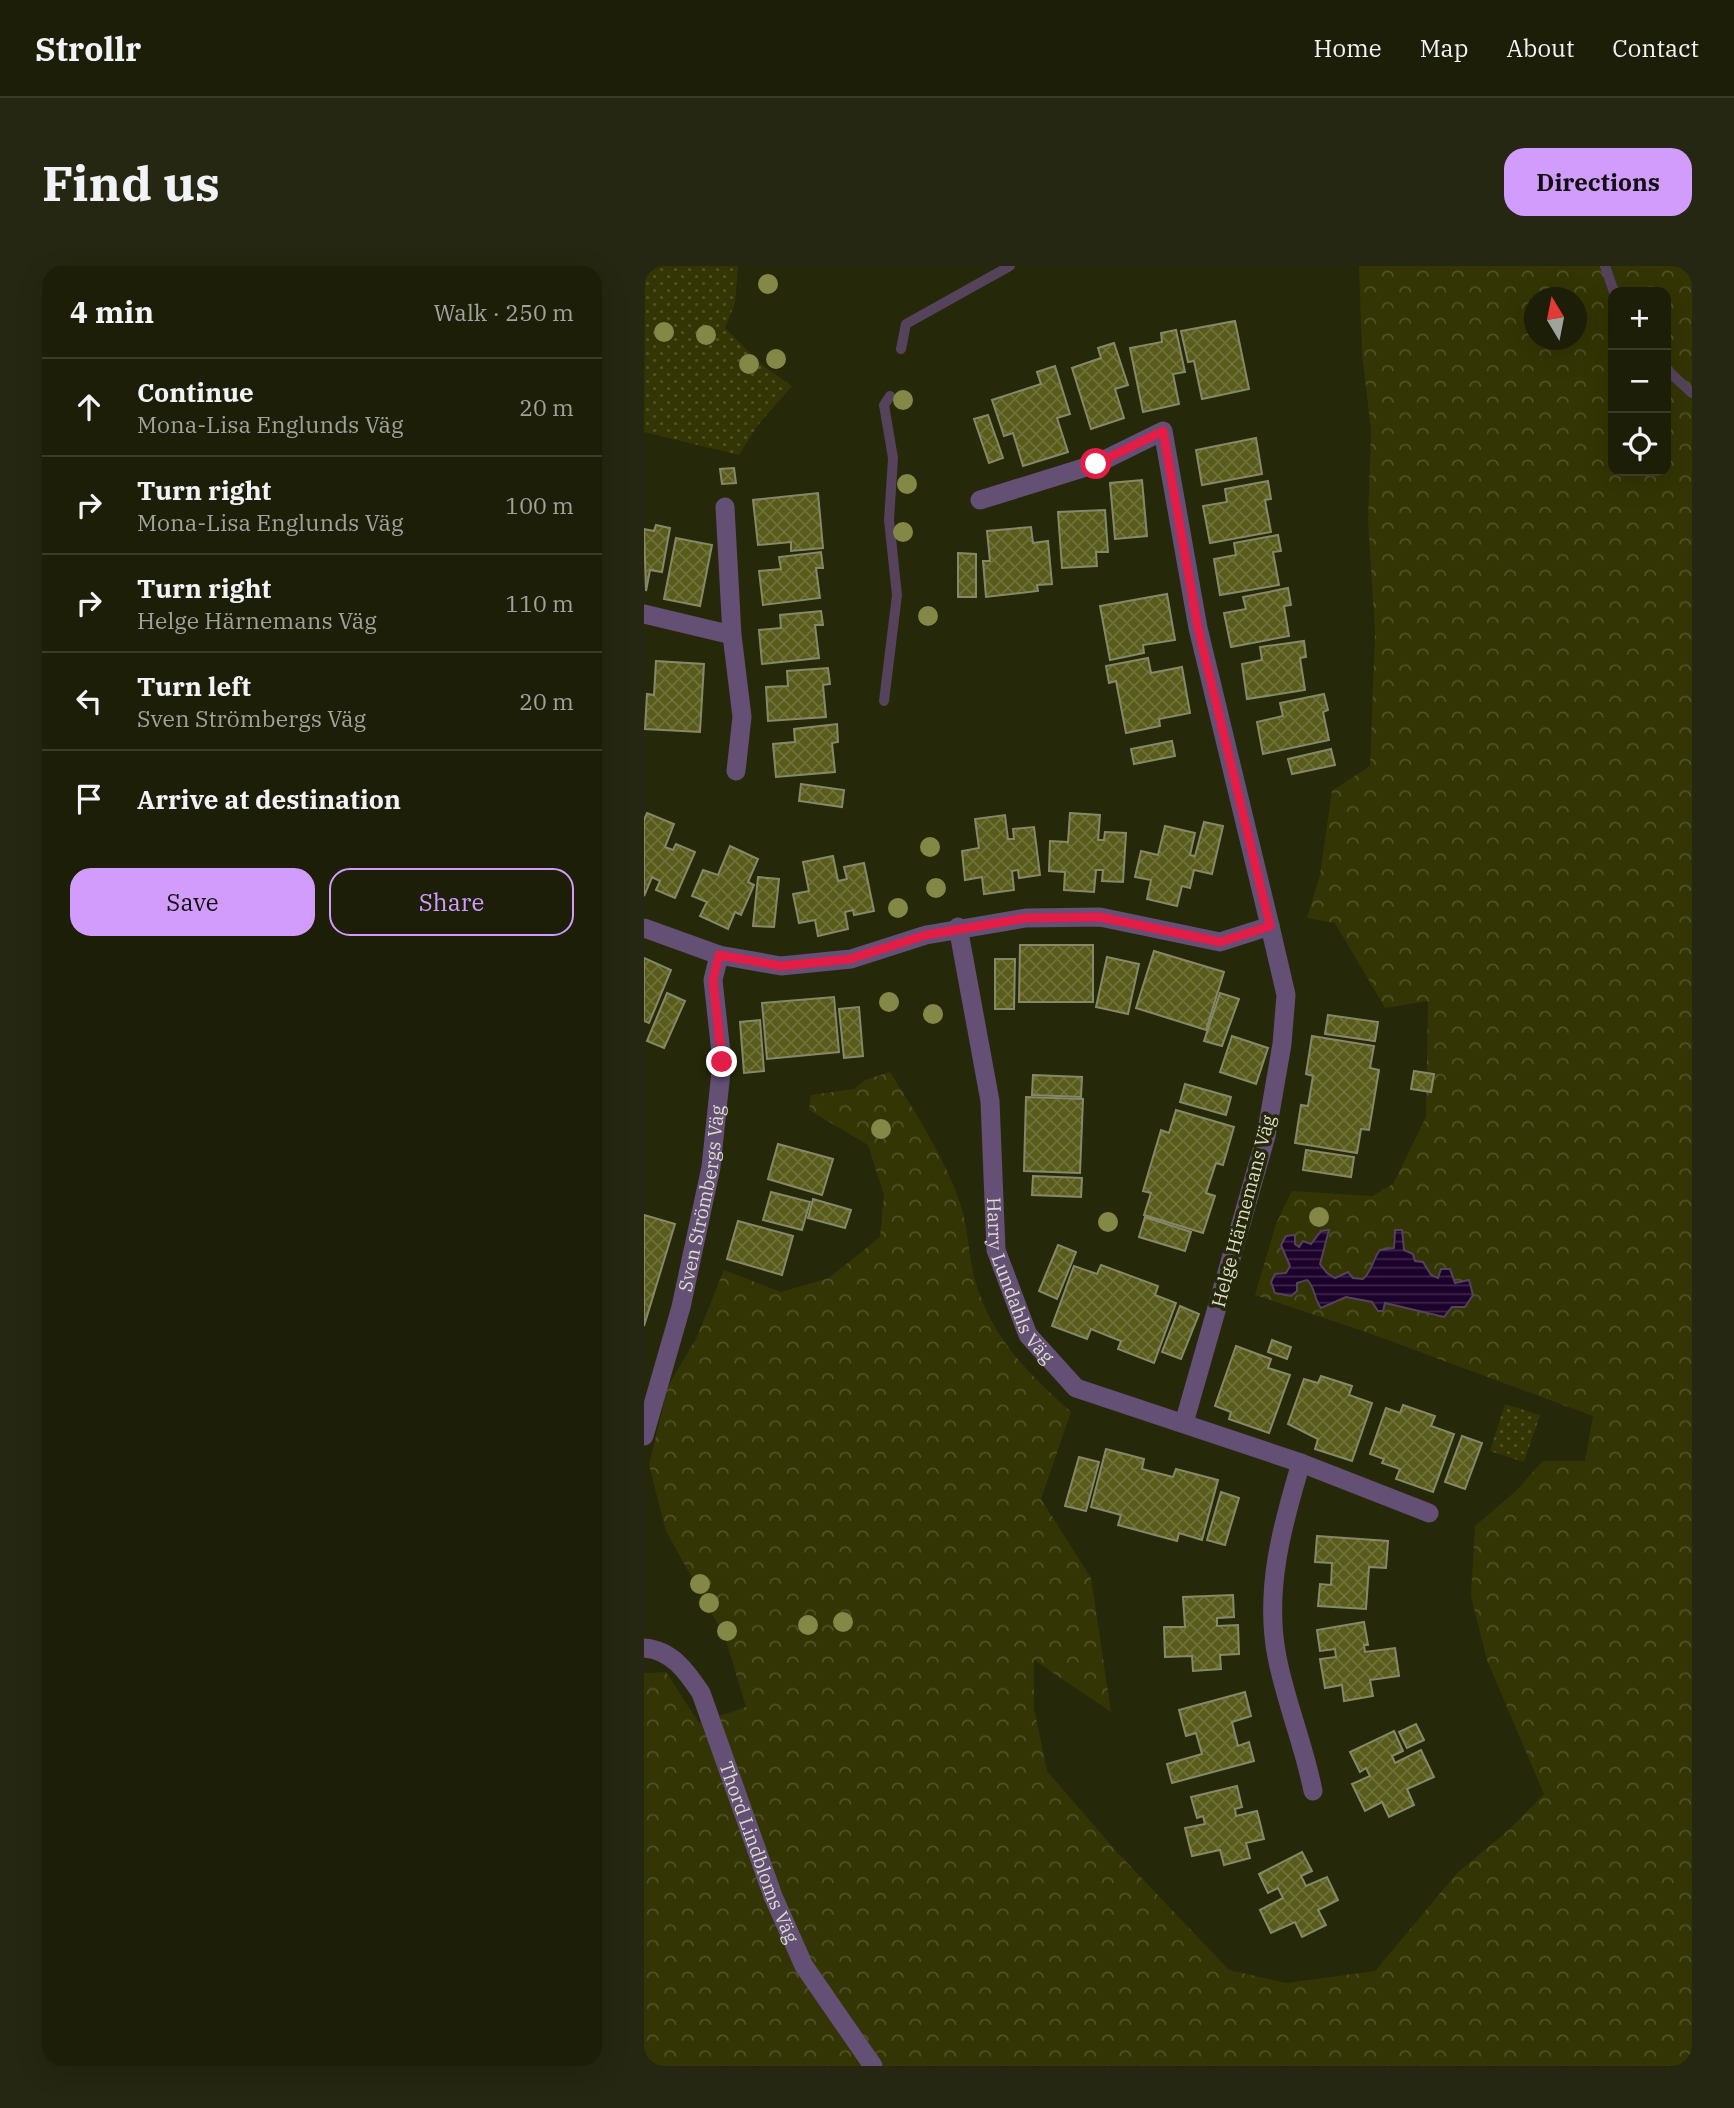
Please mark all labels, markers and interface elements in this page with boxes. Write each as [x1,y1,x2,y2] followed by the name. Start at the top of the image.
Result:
[35,27,141,70] text: Strollr
[1314,32,1382,64] text: Home
[1420,32,1468,64] text: Map
[1506,32,1574,64] text: About
[1612,32,1699,64] text: Contact
[1504,148,1692,216] button: Directions
[42,151,220,214] text: Find us
[1524,287,1587,350] north arrow
[1608,287,1671,476] map controls
[1608,287,1671,350] button: +
[70,292,154,331] text: 4 min
[433,297,574,327] text: Walk · 250 m
[1608,350,1671,413] button: −
[137,375,254,409] text: Continue
[70,388,108,426] icon: ahead
[519,392,574,422] text: 20 m
[137,409,403,439] text: Mona-Lisa Englunds Väg
[1608,413,1671,476] button: locate
[1080,448,1111,479] route start
[137,473,271,507] text: Turn right
[70,486,108,524] icon: right
[505,490,574,520] text: 100 m
[137,507,403,537] text: Mona-Lisa Englunds Väg
[137,571,271,605] text: Turn right
[70,584,108,622] icon: right
[505,588,574,618] text: 110 m
[137,605,377,635] text: Helge Härnemans Väg
[137,669,251,703] text: Turn left
[70,682,108,720] icon: left
[519,686,574,716] text: 20 m
[137,703,366,733] text: Sven Strömbergs Väg
[70,780,108,818] icon: arrive
[137,782,401,816] text: Arrive at destination
[70,868,315,936] button: Save
[329,868,574,936] button: Share
[706,1046,737,1077] route end
[673,1103,729,1294] street label: Sven Strömbergs Väg
[1206,1112,1280,1310] street label: Helge Härnemans Väg
[982,1197,1060,1369] street label: Harry Lundahls Väg
[714,1758,805,1947] street label: Thord Lindbloms Väg

